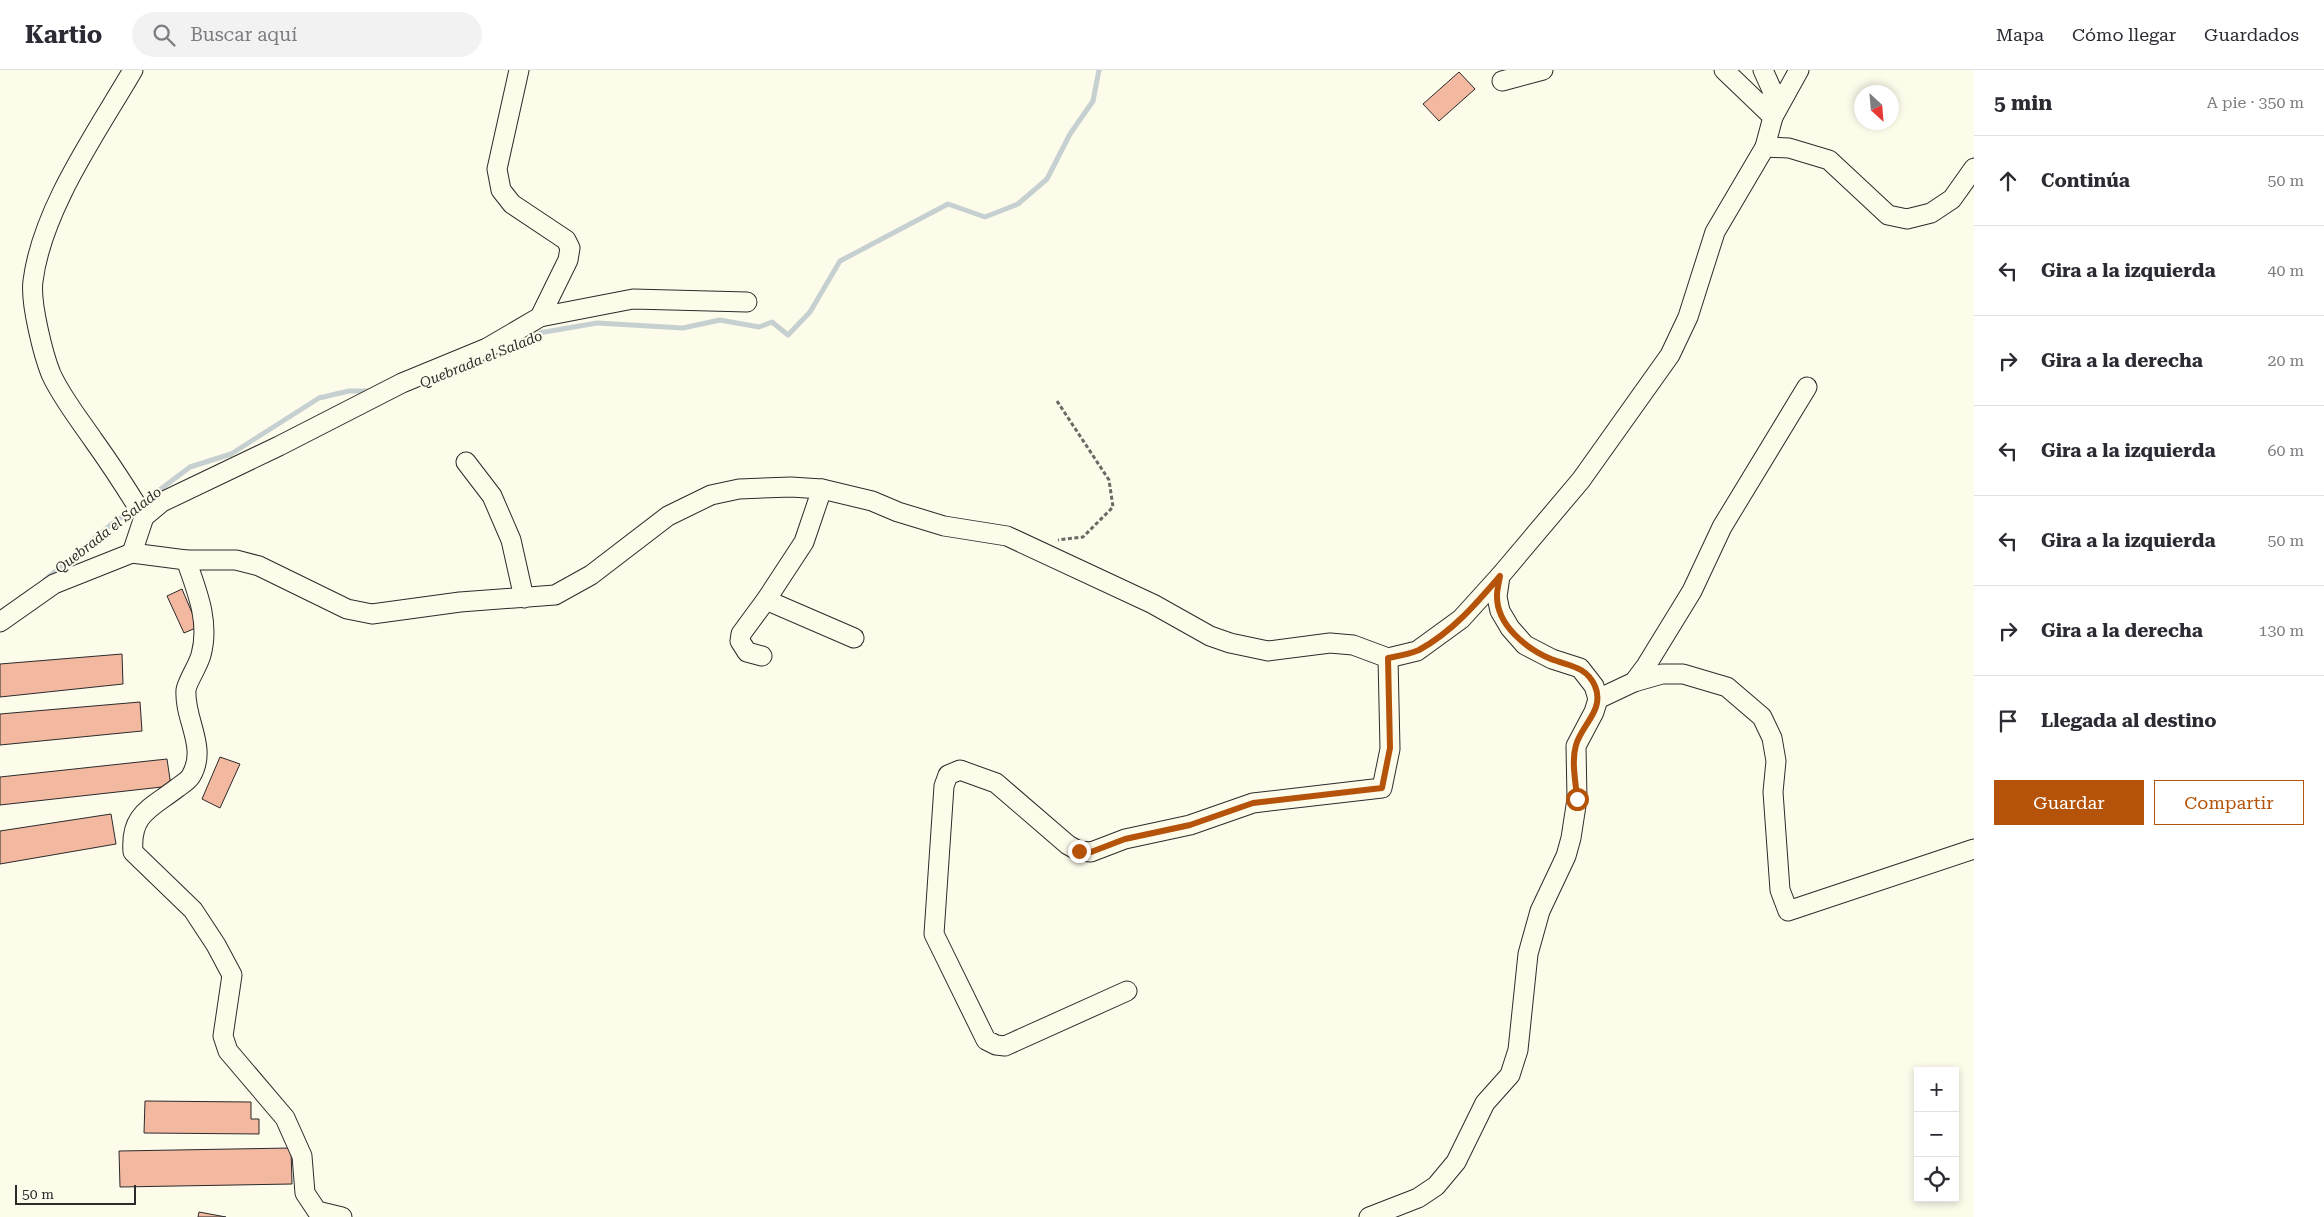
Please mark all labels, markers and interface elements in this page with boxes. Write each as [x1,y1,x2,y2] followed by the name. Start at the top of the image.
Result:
[132,12,482,57] search box
[25,21,102,49] text: Kartio
[150,21,178,49] icon: search
[190,23,297,46] text: Buscar aquí
[1996,24,2044,45] text: Mapa
[2072,24,2176,45] text: Cómo llegar
[2204,24,2299,45] text: Guardados
[1854,85,1899,130] north arrow
[1994,91,2052,115] text: 5 min
[2207,93,2304,112] text: A pie · 350 m
[1994,167,2022,195] icon: ahead
[2041,169,2130,192] text: Continúa
[2267,171,2304,190] text: 50 m
[1994,257,2022,285] icon: left
[2041,259,2216,282] text: Gira a la izquierda
[2267,261,2304,280] text: 40 m
[418,327,544,391] water label: Quebrada el Salado
[1994,347,2022,375] icon: right
[2041,349,2203,372] text: Gira a la derecha
[2267,351,2304,370] text: 20 m
[1994,437,2022,465] icon: left
[2041,439,2216,462] text: Gira a la izquierda
[2267,441,2304,460] text: 60 m
[52,484,164,576] water label: Quebrada el Salado
[1994,527,2022,555] icon: left
[2041,529,2216,552] text: Gira a la izquierda
[2267,531,2304,550] text: 50 m
[1994,617,2022,645] icon: right
[2041,619,2203,642] text: Gira a la derecha
[2258,621,2304,640] text: 130 m
[1994,707,2022,735] icon: arrive
[2041,709,2217,732] text: Llegada al destino
[1994,780,2144,825] button: Guardar
[2154,780,2304,825] button: Compartir
[1566,788,1589,811] route start
[1068,840,1091,863] route end
[1914,1067,1959,1202] map controls
[1914,1067,1959,1112] button: +
[1914,1112,1959,1157] button: −
[1914,1157,1959,1202] button: locate
[15,1182,136,1205] scale bar
[22,1186,54,1202] text: 50 m

